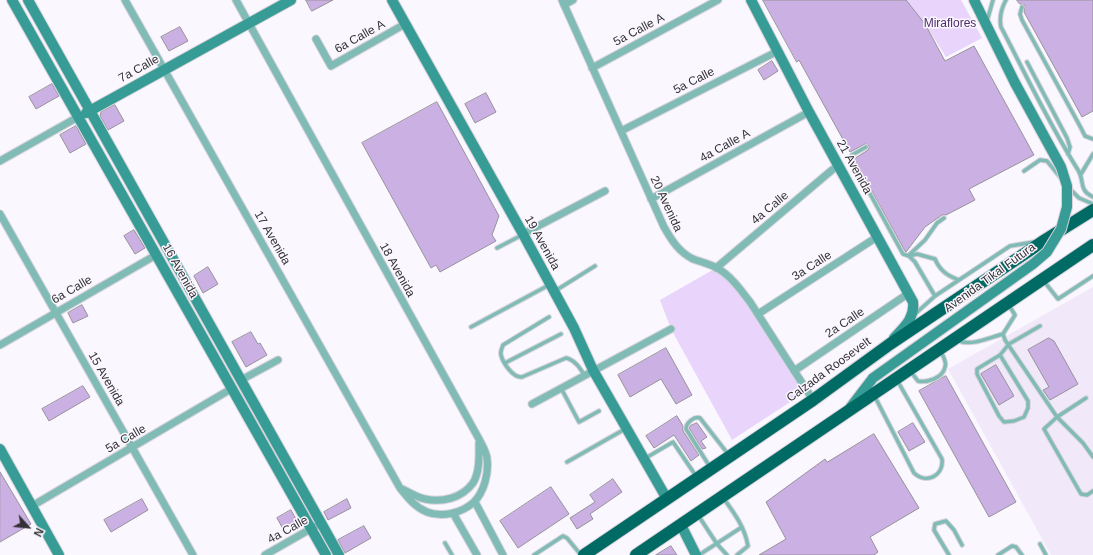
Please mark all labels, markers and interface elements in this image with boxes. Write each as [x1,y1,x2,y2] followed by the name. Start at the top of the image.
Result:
[611,11,667,49] street label: 5a Calle A
[332,17,388,57] street label: 6a Calle A
[924,17,976,31] park label: Miraflores
[116,52,162,86] street label: 7a Calle
[671,65,717,97] street label: 5a Calle
[697,126,753,166] street label: 4a Calle A
[833,137,875,197] street label: 21 Avenida
[647,174,685,234] street label: 20 Avenida
[749,188,791,228] street label: 4a Calle
[251,208,293,268] street label: 17 Avenida
[521,213,563,273] street label: 19 Avenida
[376,240,418,300] street label: 18 Avenida
[942,240,1038,316] street label: Avenida Tikal Futura
[159,241,201,301] street label: 16 Avenida
[790,248,834,284] street label: 3a Calle
[49,273,95,307] street label: 6a Calle
[823,305,867,341] street label: 2a Calle
[784,335,874,405] street label: Calzada Roosevelt
[85,349,127,409] street label: 15 Avenida
[103,422,149,456] street label: 5a Calle
[8,507,48,547] north arrow
[265,513,311,547] street label: 4a Calle
[32,526,46,539] text: N

